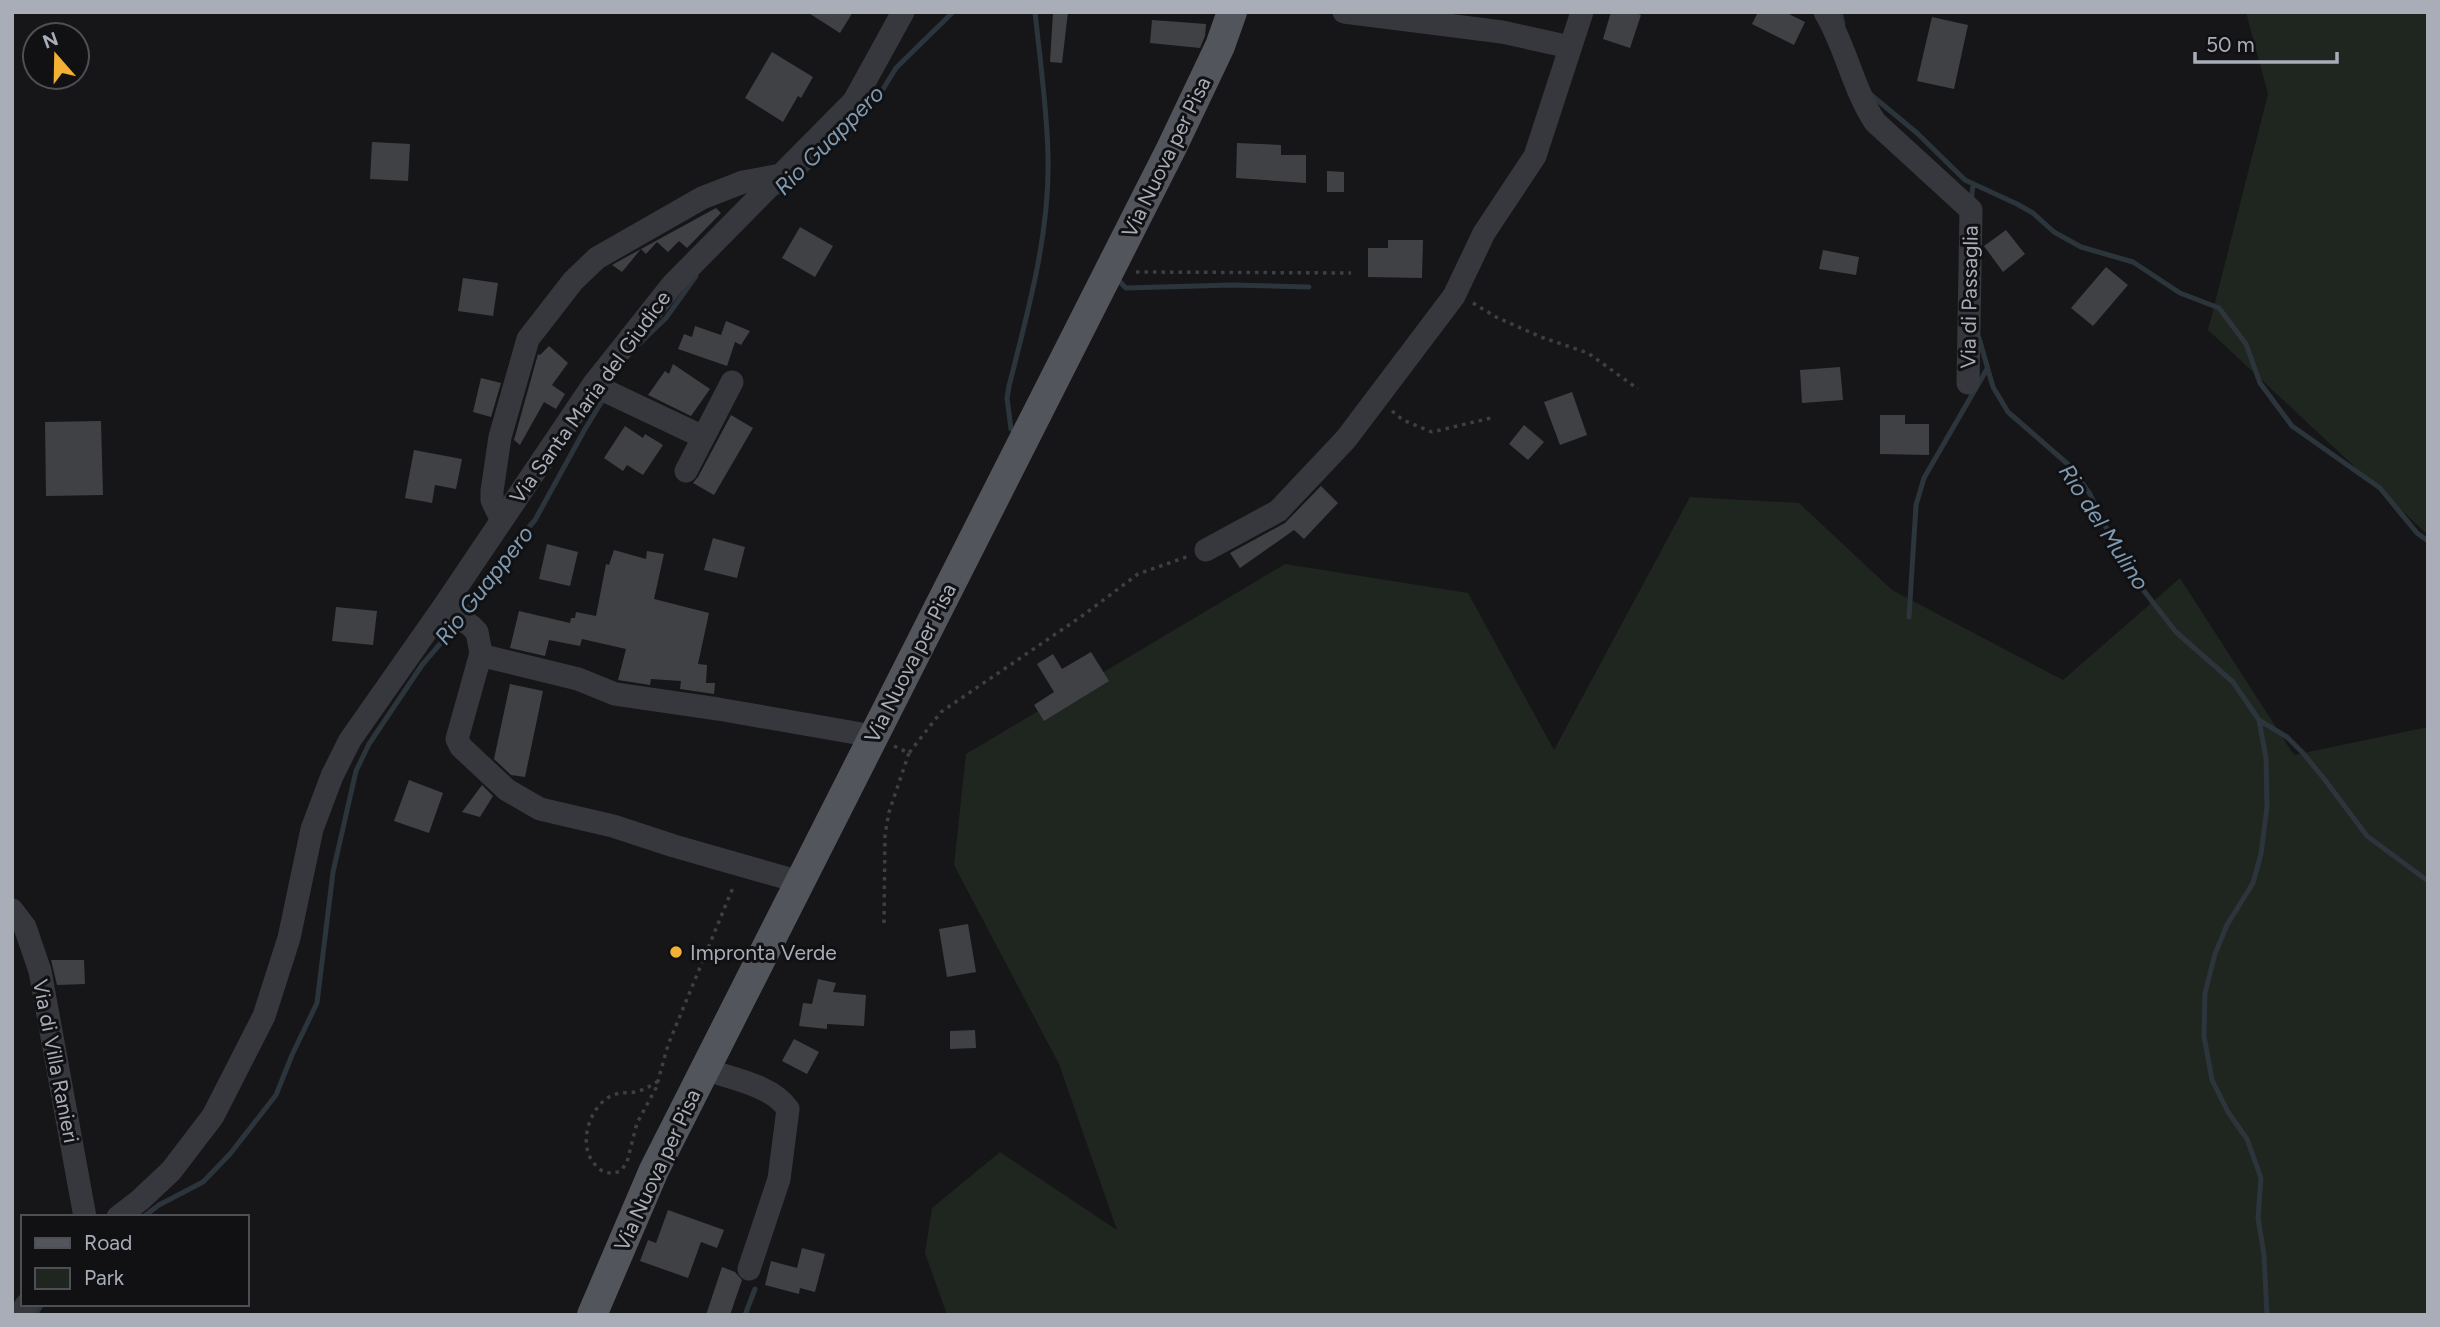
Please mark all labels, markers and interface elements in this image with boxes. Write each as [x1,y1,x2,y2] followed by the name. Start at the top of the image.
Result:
[21,21,91,91] north arrow
[2195,21,2337,65] scale bar
[40,27,61,54] text: N
[2206,32,2255,57] text: 50 m
[1116,73,1216,241] street label: Via Nuova per Pisa
[768,79,890,201] water label: Rio Guappero
[1955,225,1983,369] street label: Via di Passaglia
[504,286,676,508] street label: Via Santa Maria del Giudice
[2053,459,2155,595] water label: Rio del Mulino
[429,520,539,650] water label: Rio Guappero
[859,579,961,747] street label: Via Nuova per Pisa
[690,940,837,965] place label: Impronta Verde
[668,944,684,960] marker: Impronta Verde
[28,977,84,1145] street label: Via di Villa Ranieri
[609,1085,705,1255] street label: Via Nuova per Pisa
[21,1215,248,1306] legend
[84,1230,132,1255] text: Road
[84,1265,125,1290] text: Park

